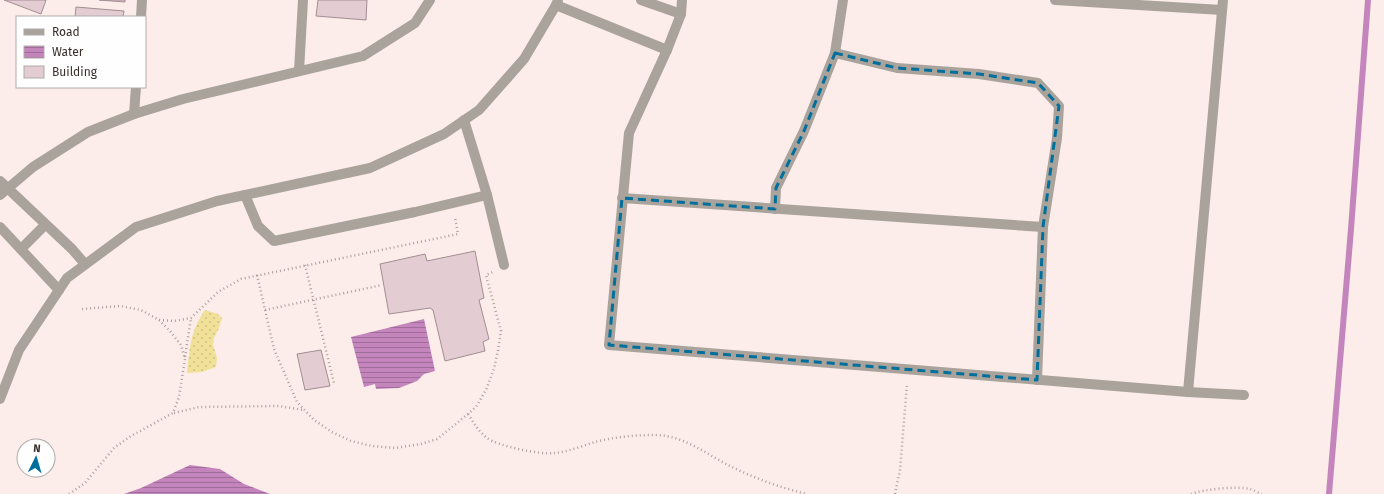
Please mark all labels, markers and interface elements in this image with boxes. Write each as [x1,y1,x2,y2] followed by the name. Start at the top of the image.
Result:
[16,16,146,88] legend
[52,25,80,39] text: Road
[52,45,84,59] text: Water
[52,65,98,79] text: Building
[16,438,56,478] north arrow
[33,442,41,455] text: N

